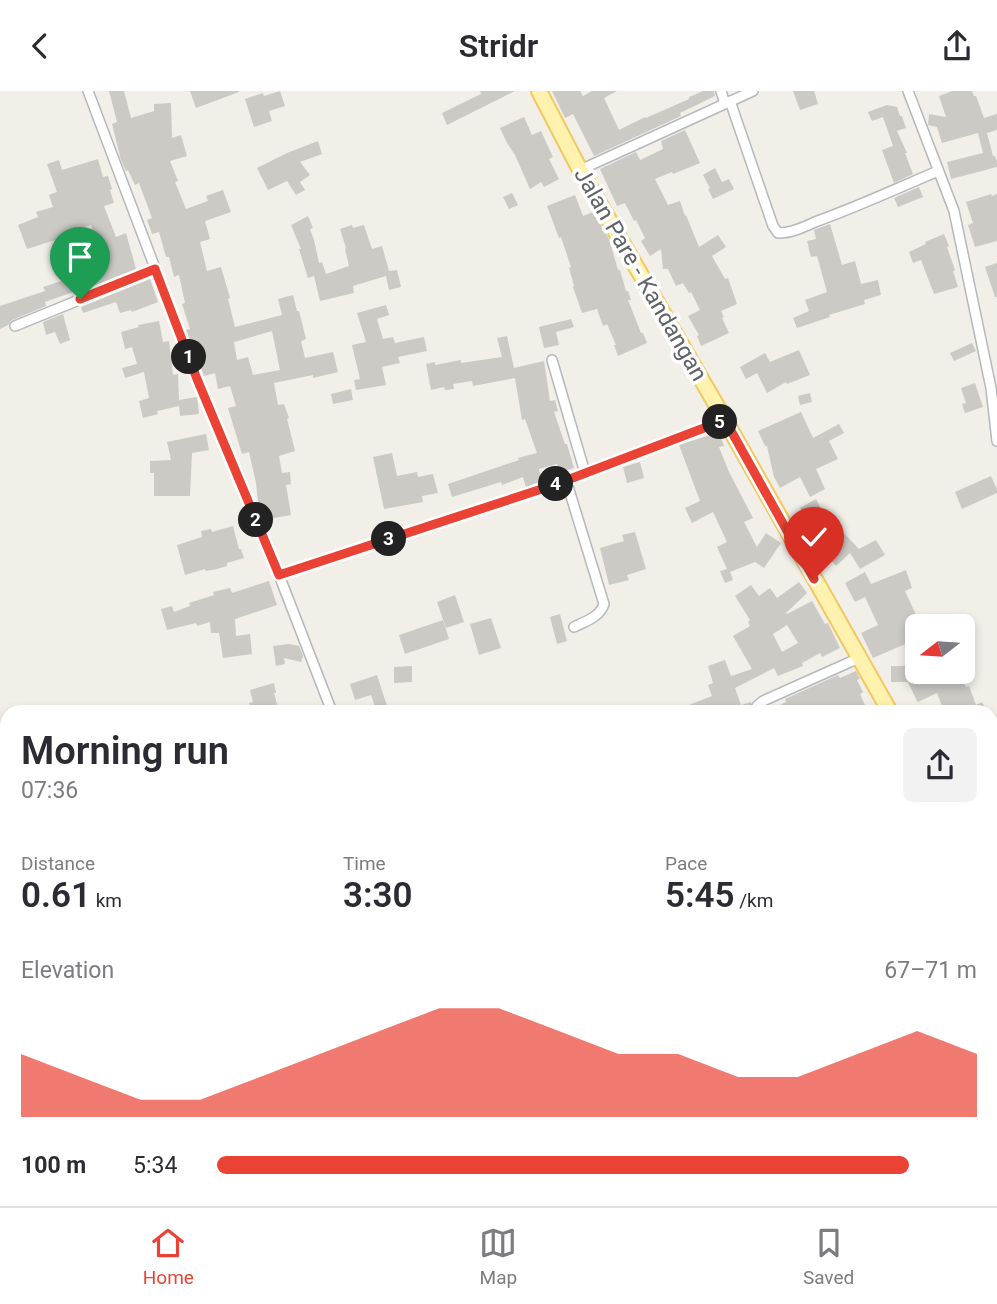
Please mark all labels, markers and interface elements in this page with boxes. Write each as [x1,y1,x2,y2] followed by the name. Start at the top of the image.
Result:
[21,27,59,65] icon: back
[459,27,538,65] text: Stridr
[938,27,976,65] icon: share
[568,163,713,386] street label: Jalan Pare - Kandangan
[50,227,110,299] pin
[61,238,99,276] icon: arrive
[172,339,206,375] pin: 1
[183,345,194,368] text: 1
[702,405,738,439] pin: 5
[714,410,725,433] text: 5
[538,467,574,501] pin: 4
[550,472,561,495] text: 4
[238,503,274,537] pin: 2
[784,507,844,579] pin
[250,508,261,531] text: 2
[795,518,833,556] icon: check
[372,521,406,557] pin: 3
[383,527,394,550] text: 3
[905,614,975,684] north arrow
[905,614,975,684] map controls
[903,728,977,802] button: share
[21,729,229,773] text: Morning run
[21,777,78,804] text: 07:36
[21,852,95,875] text: Distance
[343,852,386,875] text: Time
[665,852,707,875] text: Pace
[21,875,91,916] text: 0.61
[343,875,413,916] text: 3:30
[665,875,735,916] text: 5:45
[91,889,122,912] text: km
[735,889,773,912] text: /km
[21,957,114,984] text: Elevation
[884,957,977,984] text: 67–71 m
[21,1152,86,1179] text: 100 m
[133,1152,177,1179] text: 5:34
[143,1224,194,1289] tab: Home
[479,1224,517,1289] tab: Map
[803,1224,854,1289] tab: Saved

